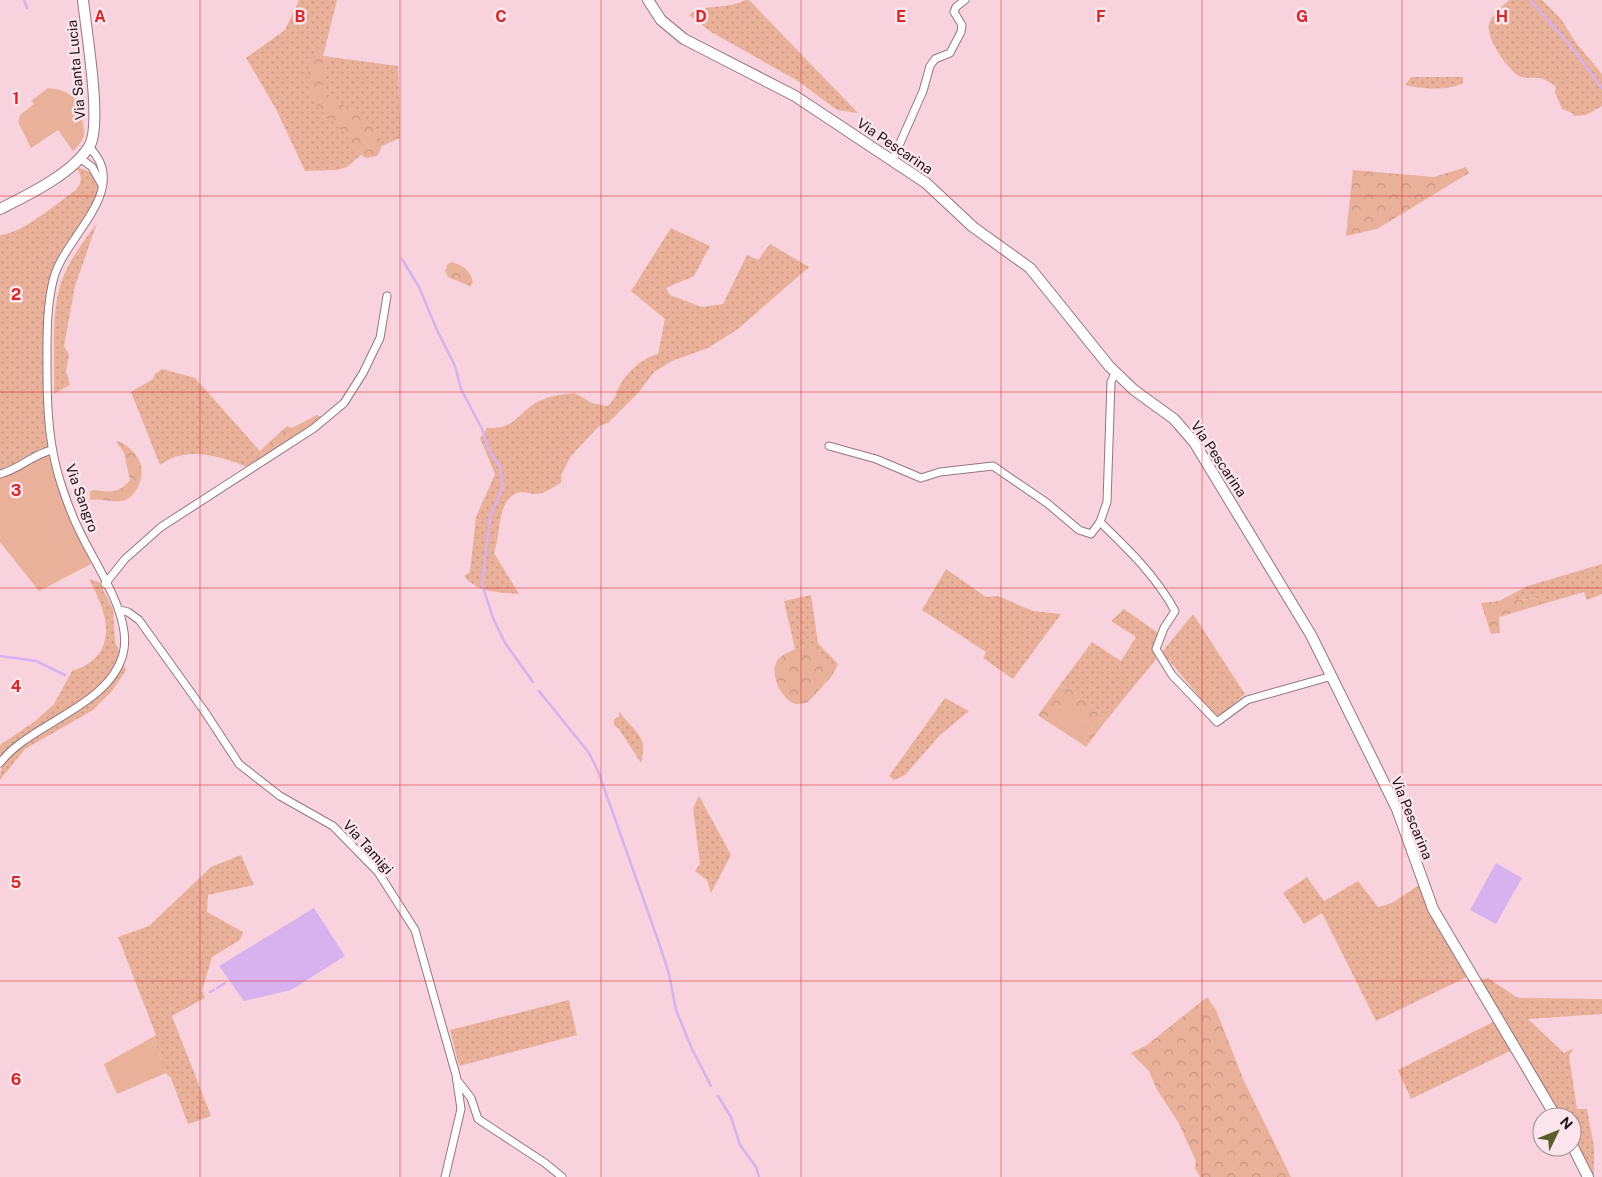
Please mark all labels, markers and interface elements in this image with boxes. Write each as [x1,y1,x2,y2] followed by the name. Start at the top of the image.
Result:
[94,7,106,26] text: A
[295,7,306,26] text: B
[495,7,507,26] text: C
[695,7,707,26] text: D
[896,7,906,26] text: E
[1096,7,1106,26] text: F
[1296,7,1308,26] text: G
[1496,7,1508,26] text: H
[64,19,88,121] street label: Via Santa Lucia
[13,89,19,108] text: 1
[854,115,936,177] street label: Via Pescarina
[11,285,21,304] text: 2
[1188,418,1250,500] street label: Via Pescarina
[62,462,102,534] street label: Via Sangro
[11,481,21,500] text: 3
[11,677,22,696] text: 4
[1388,774,1436,862] street label: Via Pescarina
[340,817,396,877] street label: Via Tamigi
[11,873,22,892] text: 5
[11,1070,21,1089] text: 6
[1532,1107,1582,1157] north arrow
[1557,1114,1576,1133] text: N

